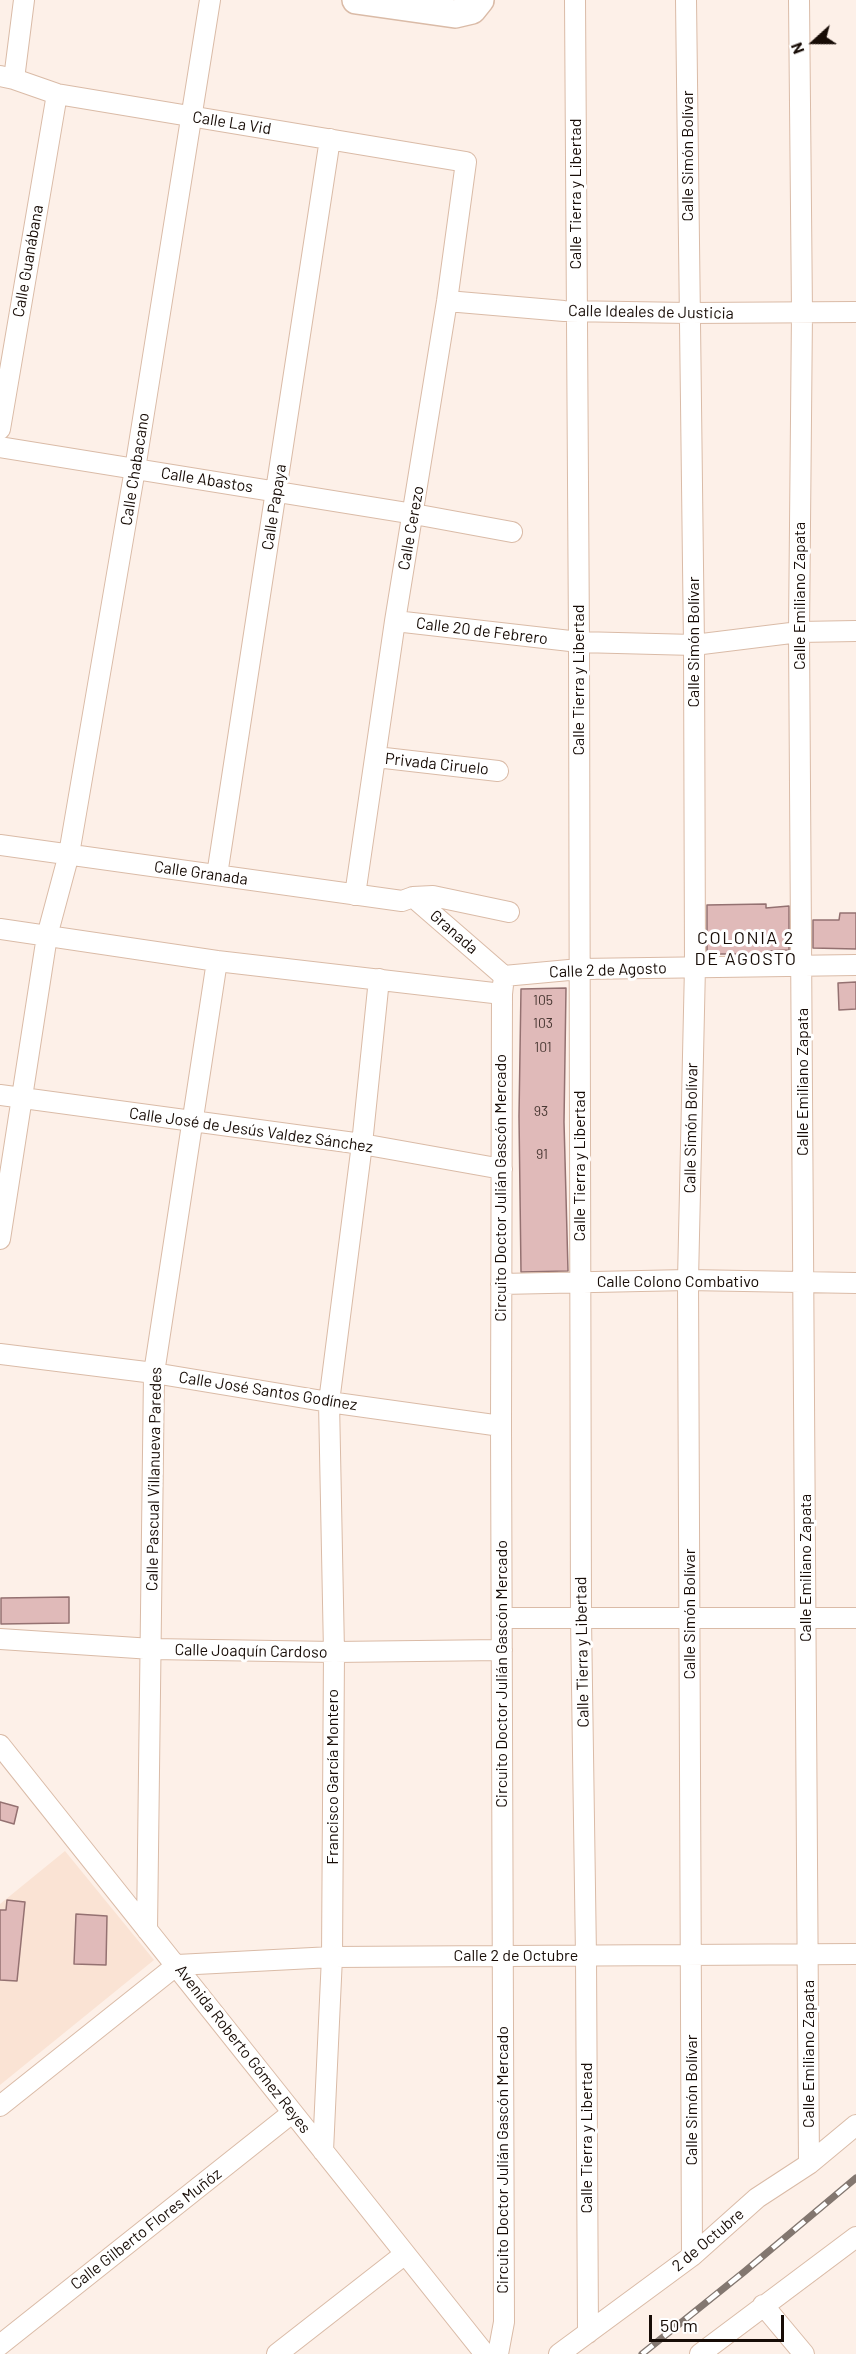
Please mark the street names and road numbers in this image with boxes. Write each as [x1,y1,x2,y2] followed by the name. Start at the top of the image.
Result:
[678,90,698,222] street label: Calle Simón Bolívar
[191,107,273,139] street label: Calle La Vid
[566,118,586,270] street label: Calle Tierra y Libertad
[9,203,47,319] street label: Calle Guanábana
[568,301,734,323] street label: Calle Ideales de Justicia
[117,411,153,527] street label: Calle Chabacano
[159,463,255,497] street label: Calle Abastos
[258,463,290,551] street label: Calle Papaya
[394,484,428,572] street label: Calle Cerezo
[790,522,810,670] street label: Calle Emiliano Zapata
[684,576,704,708] street label: Calle Simón Bolívar
[569,604,589,756] street label: Calle Tierra y Libertad
[415,613,549,649] street label: Calle 20 de Febrero
[384,749,490,779] street label: Privada Ciruelo
[153,857,249,889] street label: Calle Granada
[426,906,482,958] street label: Granada
[549,958,667,982] street label: Calle 2 de Agosto
[793,1008,813,1156] street label: Calle Emiliano Zapata
[491,1054,511,1322] street label: Circuito Doctor Julián Gascón Mercado
[680,1062,702,1194] street label: Calle Simón Bolívar
[570,1090,590,1242] street label: Calle Tierra y Libertad
[128,1103,374,1157] street label: Calle José de Jesús Valdez Sánchez
[597,1272,759,1292] street label: Calle Colono Combativo
[142,1367,166,1591] street label: Calle Pascual Villanueva Paredes
[177,1367,359,1415] street label: Calle José Santos Godínez
[796,1494,816,1642] street label: Calle Emiliano Zapata
[492,1540,512,1808] street label: Circuito Doctor Julián Gascón Mercado
[680,1548,700,1680] street label: Calle Simón Bolívar
[571,1576,593,1728] street label: Calle Tierra y Libertad
[174,1640,328,1662] street label: Calle Joaquín Cardoso
[323,1689,343,1865] street label: Francisco García Montero
[454,1946,578,1966] street label: Calle 2 de Octubre
[171,1961,315,2137] street label: Avenida Roberto Gómez Reyes
[799,1980,819,2128] street label: Calle Emiliano Zapata
[493,2026,513,2294] street label: Circuito Doctor Julián Gascón Mercado
[682,2034,702,2166] street label: Calle Simón Bolívar
[577,2062,597,2214] street label: Calle Tierra y Libertad
[67,2164,225,2294] street label: Calle Gilberto Flores Muñóz
[668,2204,748,2276] street label: 2 de Octubre

